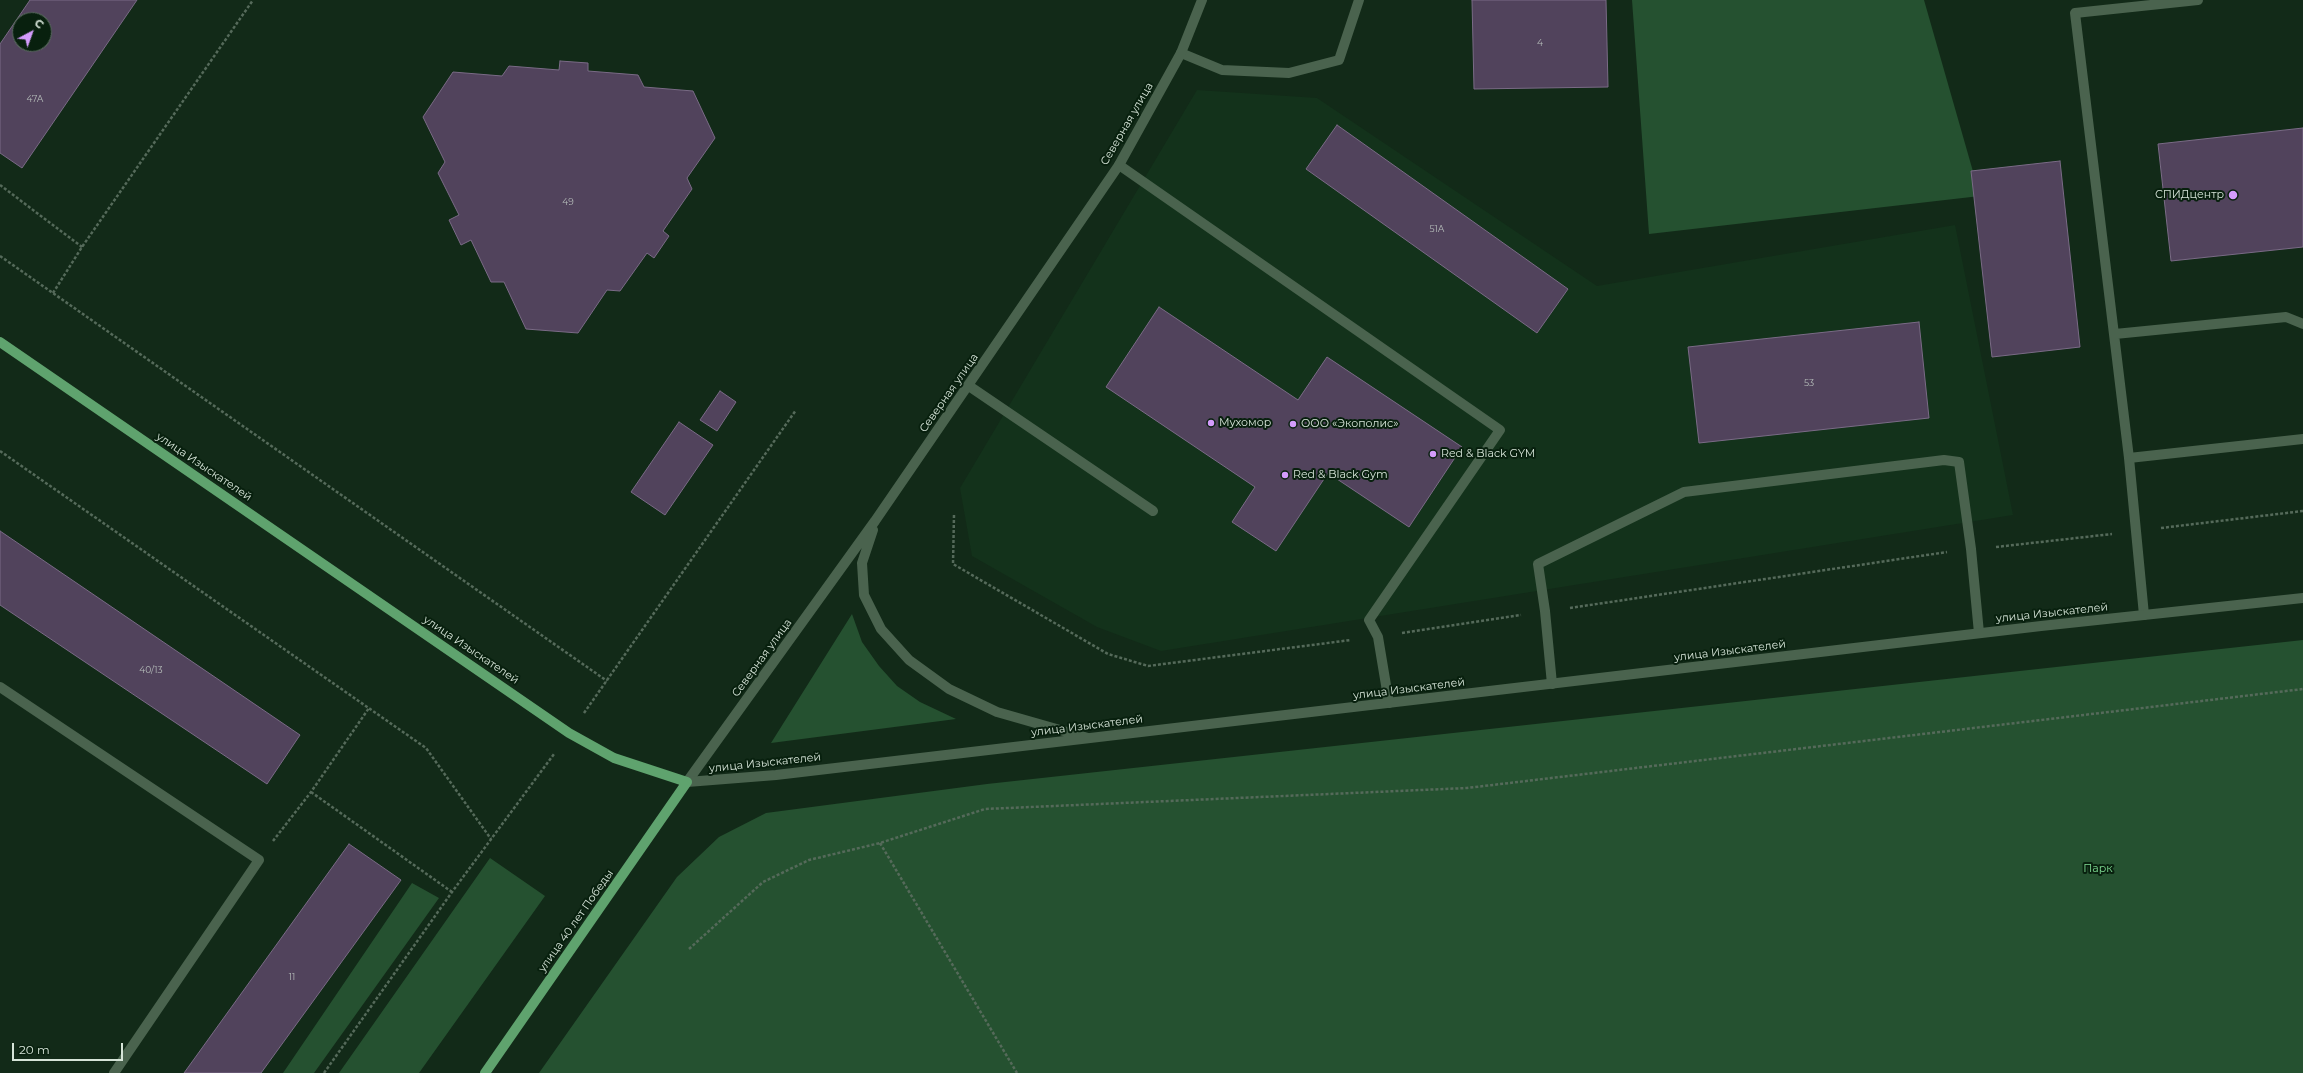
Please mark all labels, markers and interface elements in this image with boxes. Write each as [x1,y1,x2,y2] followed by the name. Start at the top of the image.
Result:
[12,12,52,52] north arrow
[32,16,47,32] text: С
[1537,38,1543,48] house number: 4
[1098,80,1156,168] street label: Северная улица
[27,94,43,104] house number: 47А
[2155,188,2224,202] place label: СПИДцентр
[2227,189,2239,201] marker: СПИДцентр
[562,197,574,207] house number: 49
[1429,224,1445,234] house number: 51А
[917,351,981,435] street label: Северная улица
[1804,378,1814,388] house number: 53
[1219,416,1271,430] place label: Мухомор
[1301,417,1399,431] place label: ООО «Экополис»
[1206,418,1216,428] marker: Мухомор
[1288,419,1298,429] marker: ООО «Экополис»
[154,430,254,504] street label: улица Изыскателей
[1441,447,1535,461] place label: Red & Black GYM
[1428,449,1438,459] marker: Red & Black GYM
[1293,468,1388,482] place label: Red & Black Gym
[1280,470,1290,480] marker: Red & Black Gym
[1995,601,2109,625] street label: улица Изыскателей
[421,613,521,687] street label: улица Изыскателей
[729,616,795,700] street label: Северная улица
[1673,638,1787,664] street label: улица Изыскателей
[139,665,163,675] house number: 40/13
[1352,676,1466,702] street label: улица Изыскателей
[1030,713,1144,739] street label: улица Изыскателей
[708,751,822,775] street label: улица Изыскателей
[2083,862,2113,876] park label: Парк
[536,867,616,975] street label: улица 40 лет Победы
[289,972,295,982] house number: 11
[14,1035,125,1061] scale bar
[19,1042,50,1057] text: 20 m

